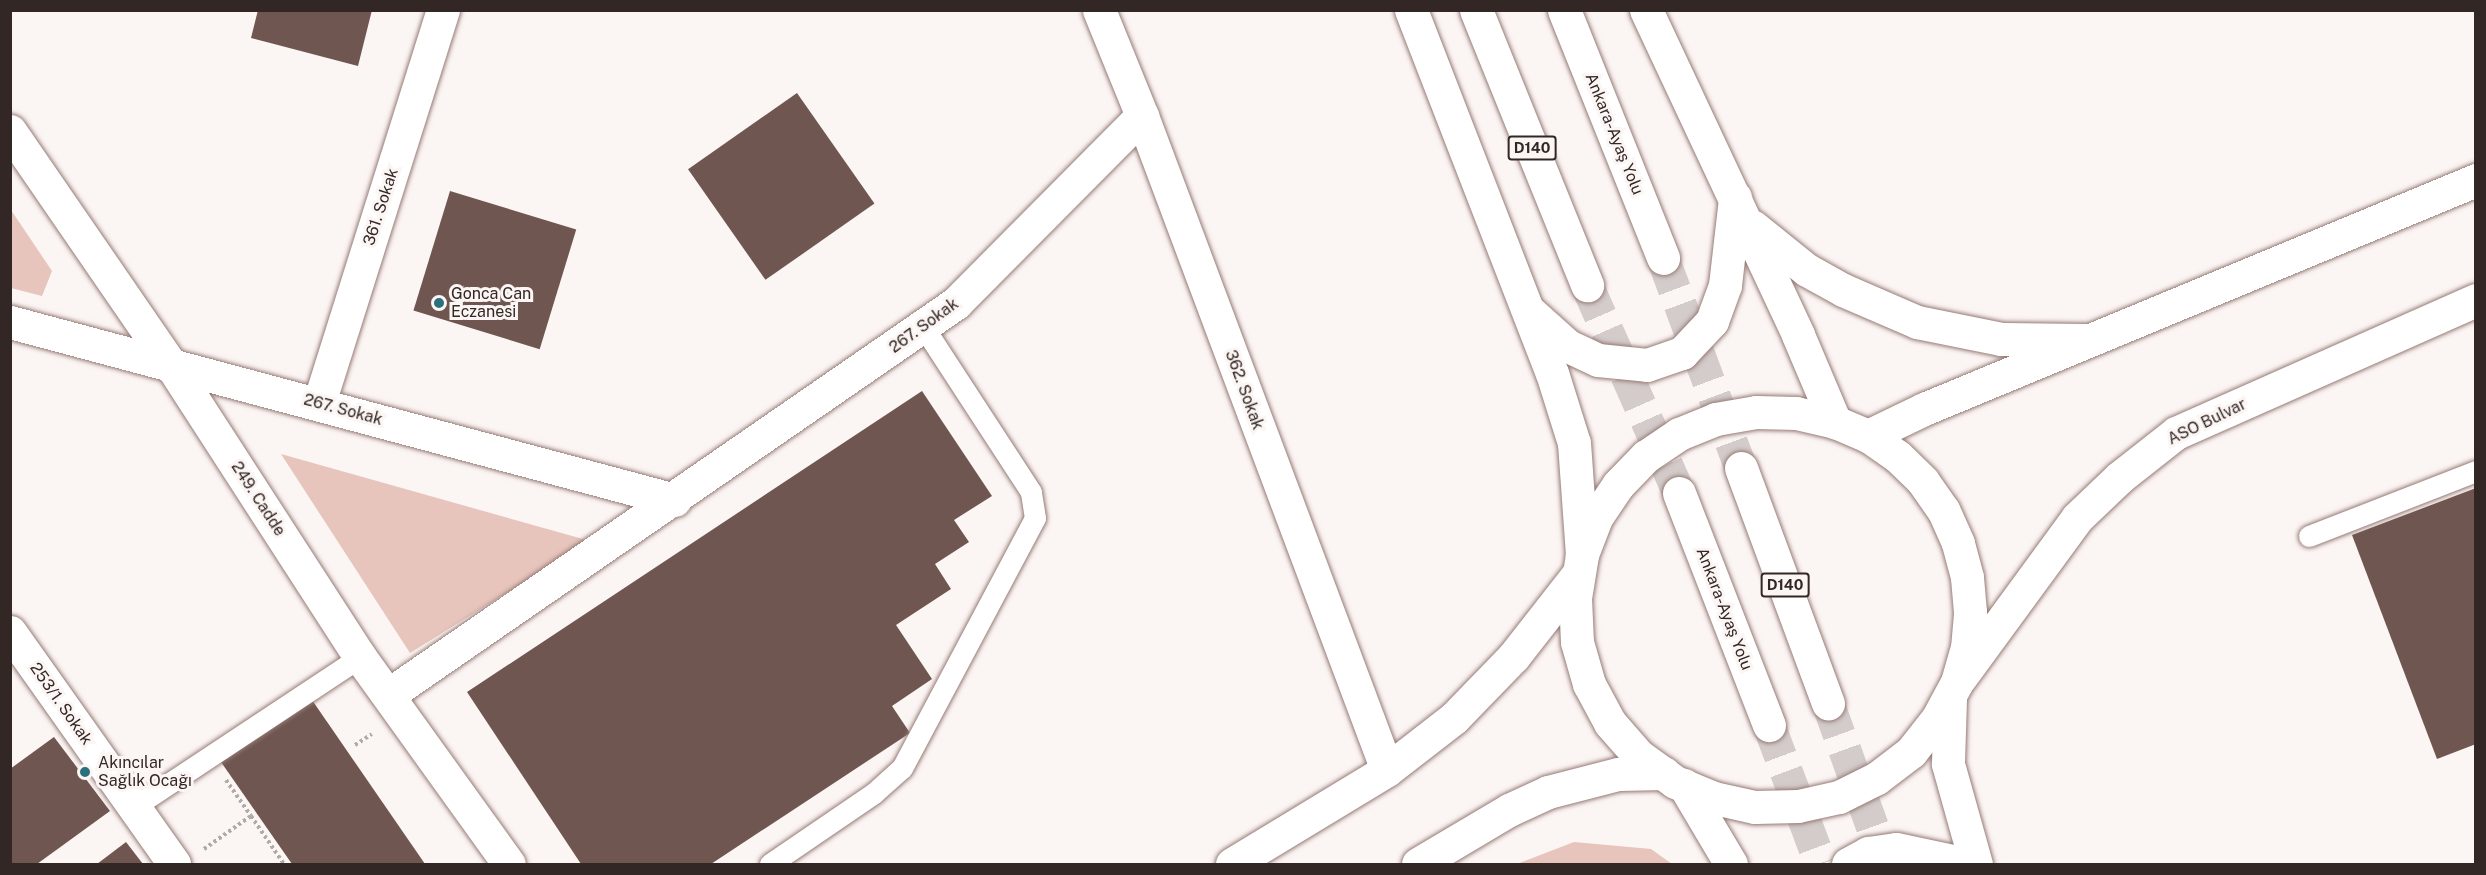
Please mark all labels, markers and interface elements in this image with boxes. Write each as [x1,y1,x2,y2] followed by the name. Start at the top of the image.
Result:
[1581,70,1647,198] street label: Ankara-Ayaş Yolu
[1506,136,1558,160] road number: D140
[359,166,403,248] street label: 361. Sokak
[451,284,531,322] place label: Gonca Can Eczanesi
[886,295,962,357] street label: 267. Sokak
[432,296,446,310] marker: Gonca Can Eczanesi
[1221,348,1267,432] street label: 362. Sokak
[302,390,384,430] street label: 267. Sokak
[2165,395,2249,449] street label: ASO Bulvar
[227,458,289,540] street label: 249. Cadde
[1692,545,1756,673] street label: Ankara-Ayaş Yolu
[1760,573,1810,597] road number: D140
[26,659,96,749] street label: 253/1. Sokak
[98,753,192,791] place label: Akıncılar Sağlık Ocağı
[76,763,94,781] marker: Akıncılar Sağlık Ocağı

